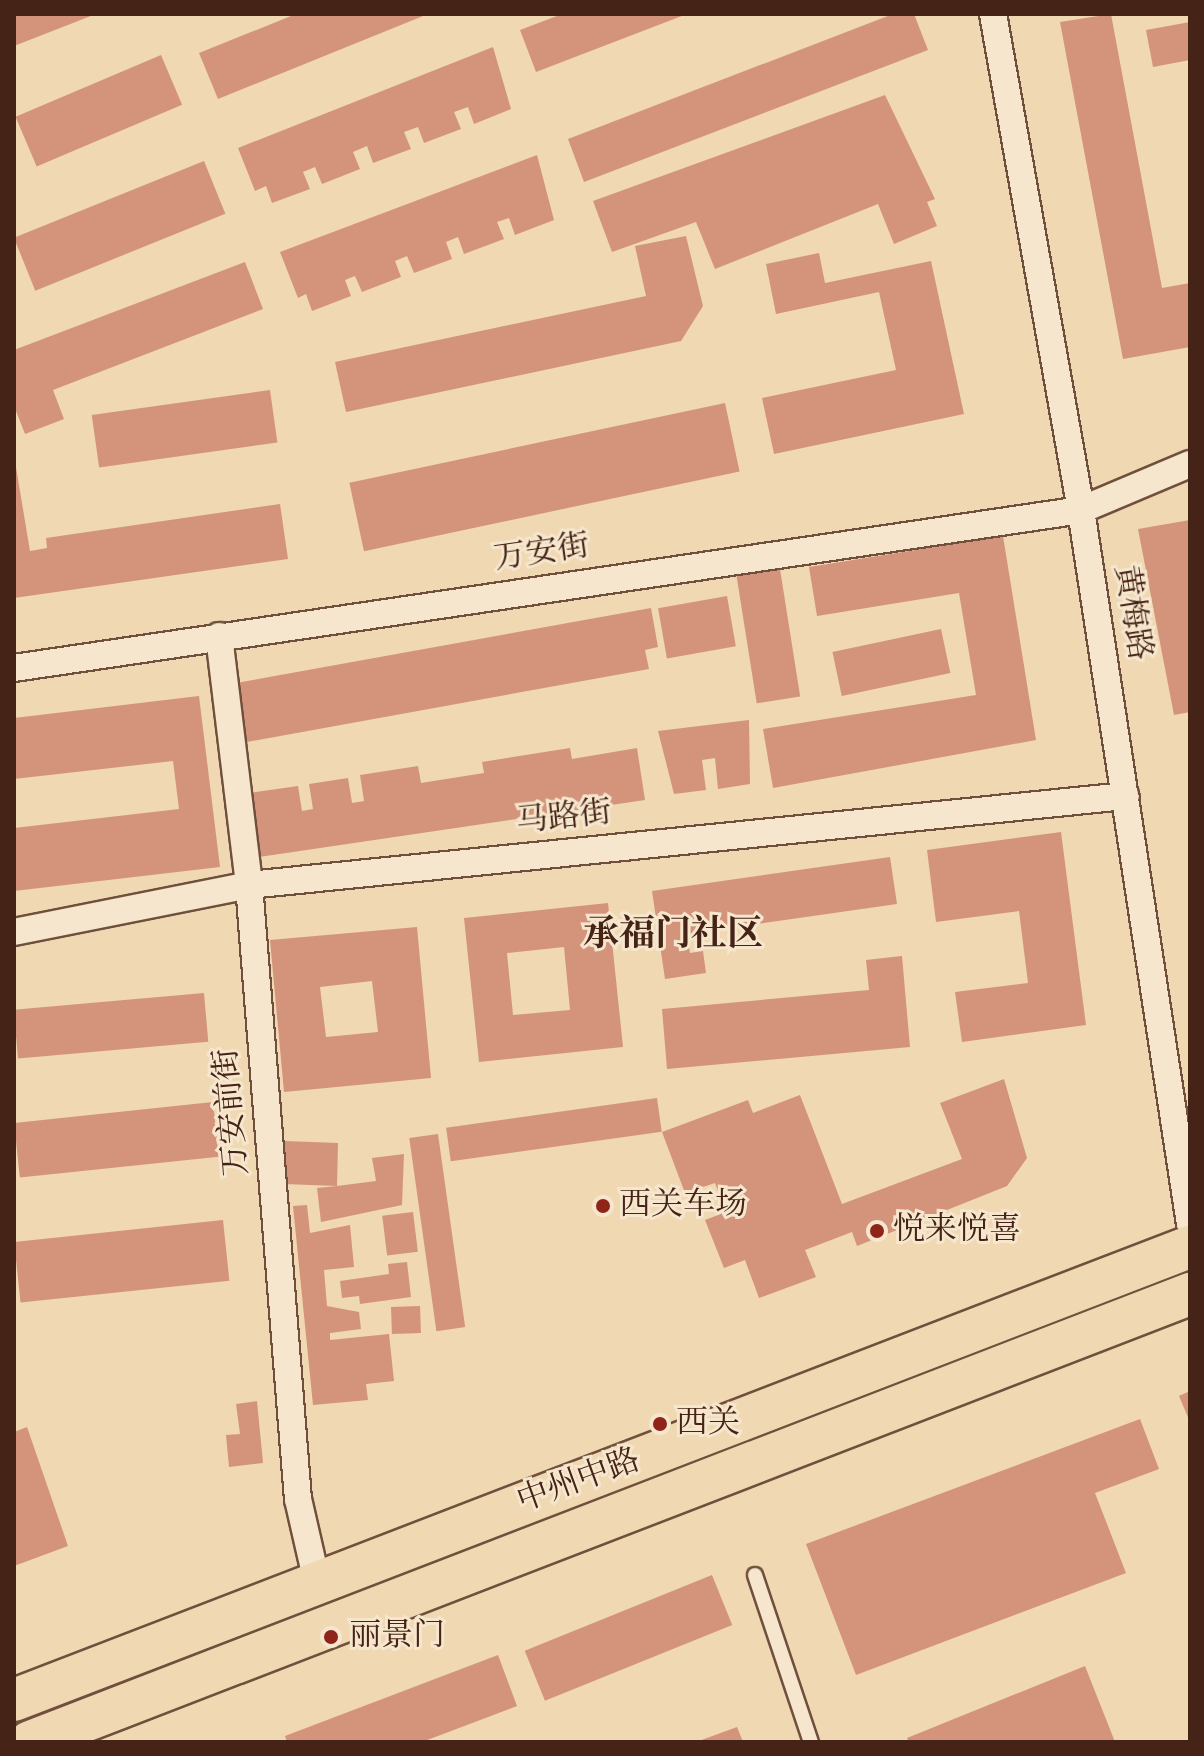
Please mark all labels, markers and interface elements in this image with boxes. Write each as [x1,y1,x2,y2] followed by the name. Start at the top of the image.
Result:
[492,528,592,580] street label: 万安街
[1105,563,1157,663] street label: 黄梅路
[514,795,614,843] street label: 马路街
[583,915,763,959] district label: 承福门社区
[208,1047,258,1177] street label: 万安前街
[619,1187,747,1225] place label: 西关车场
[594,1197,612,1215] marker: 西关车场
[893,1212,1021,1250] place label: 悦来悦喜
[868,1222,886,1240] marker: 悦来悦喜
[676,1405,740,1443] place label: 西关
[651,1415,669,1433] marker: 西关
[512,1442,646,1522] street label: 中州中路
[349,1618,445,1656] place label: 丽景门
[320,1626,342,1648] marker: 丽景门

